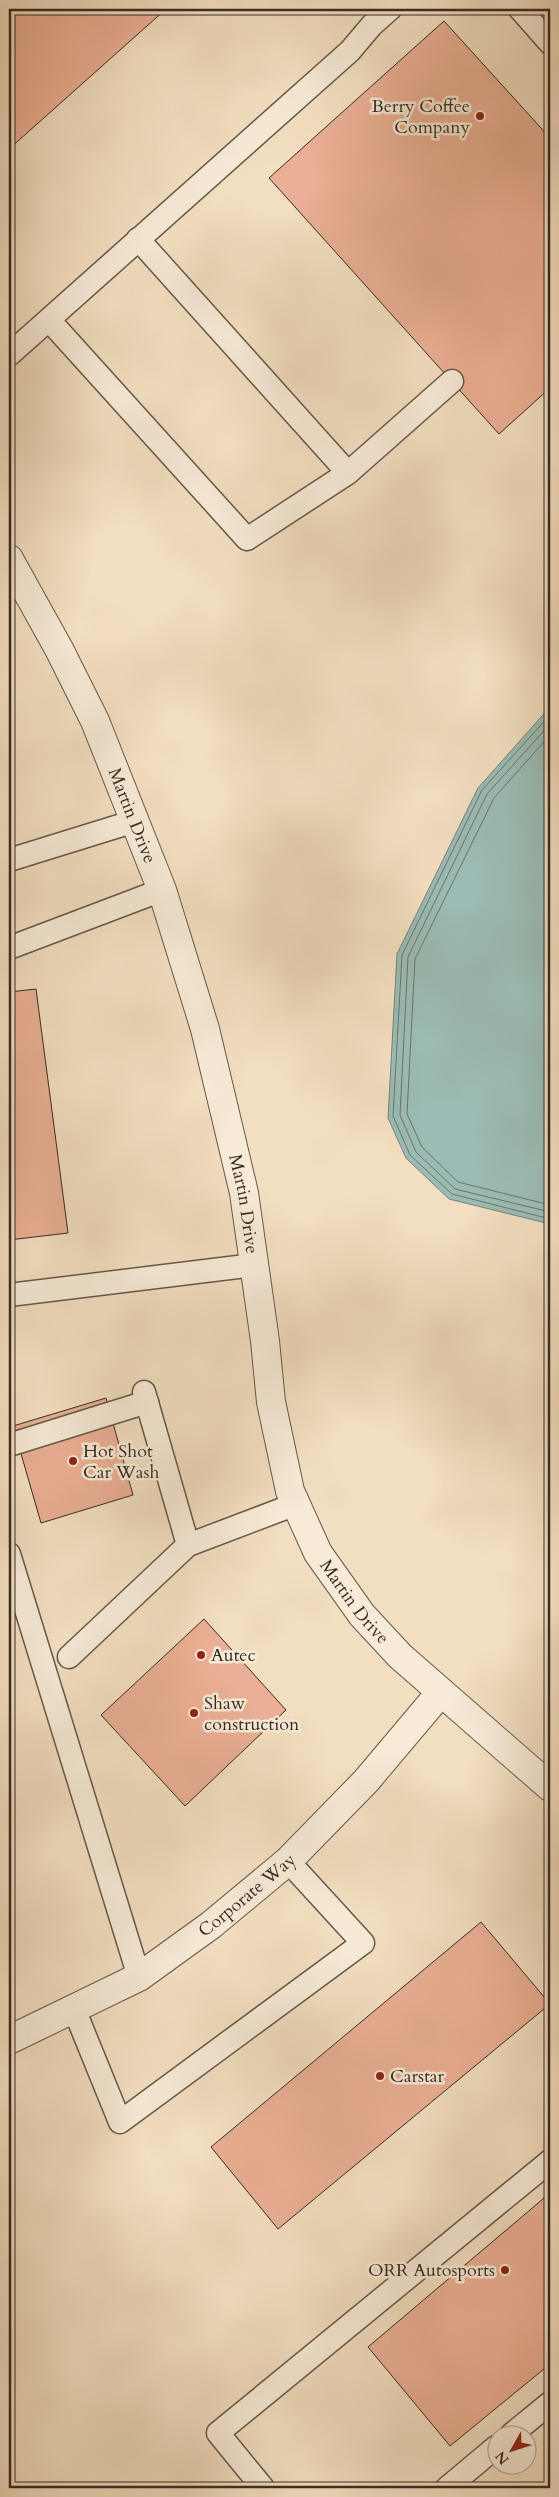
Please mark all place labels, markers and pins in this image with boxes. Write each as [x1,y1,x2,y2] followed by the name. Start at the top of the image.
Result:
[371,94,470,140] place label: Berry Coffee Company
[474,110,486,122] marker: Berry Coffee Company
[83,1439,160,1485] place label: Hot Shot Car Wash
[67,1455,79,1467] marker: Hot Shot Car Wash
[211,1643,256,1668] place label: Autec
[195,1649,207,1661] marker: Autec
[204,1691,300,1737] place label: Shaw construction
[188,1707,200,1719] marker: Shaw construction
[390,2064,445,2089] place label: Carstar
[374,2070,386,2082] marker: Carstar
[368,2258,495,2283] place label: ORR Autosports
[499,2264,511,2276] marker: ORR Autosports

